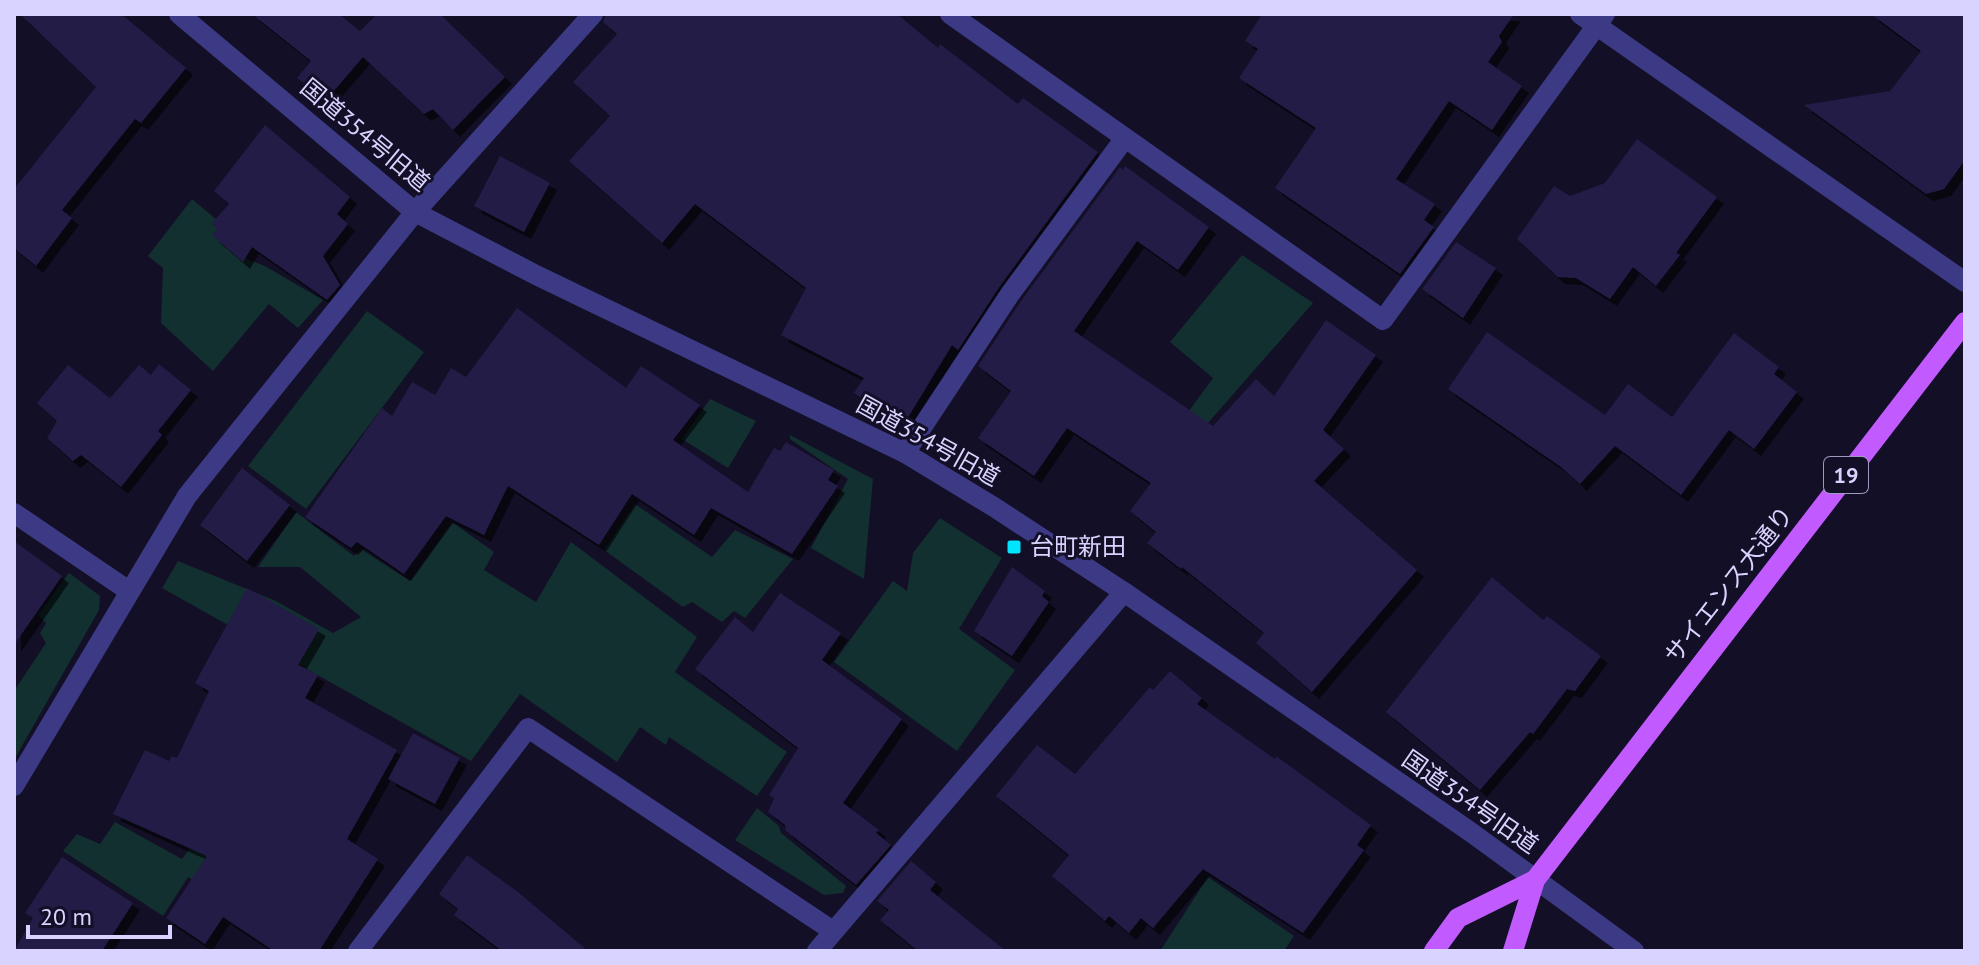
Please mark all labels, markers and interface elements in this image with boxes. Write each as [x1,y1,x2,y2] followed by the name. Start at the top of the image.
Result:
[294,72,436,198] street label: 国道354号旧道
[851,388,1005,493] street label: 国道354号旧道
[1824,457,1868,493] road number: 19
[1658,500,1800,670] street label: サイエンス大通り
[1030,531,1126,562] place label: 台町新田
[1005,538,1023,556] marker: 台町新田
[1396,743,1544,860] street label: 国道354号旧道
[28,889,170,939] scale bar
[40,901,92,932] text: 20 m

